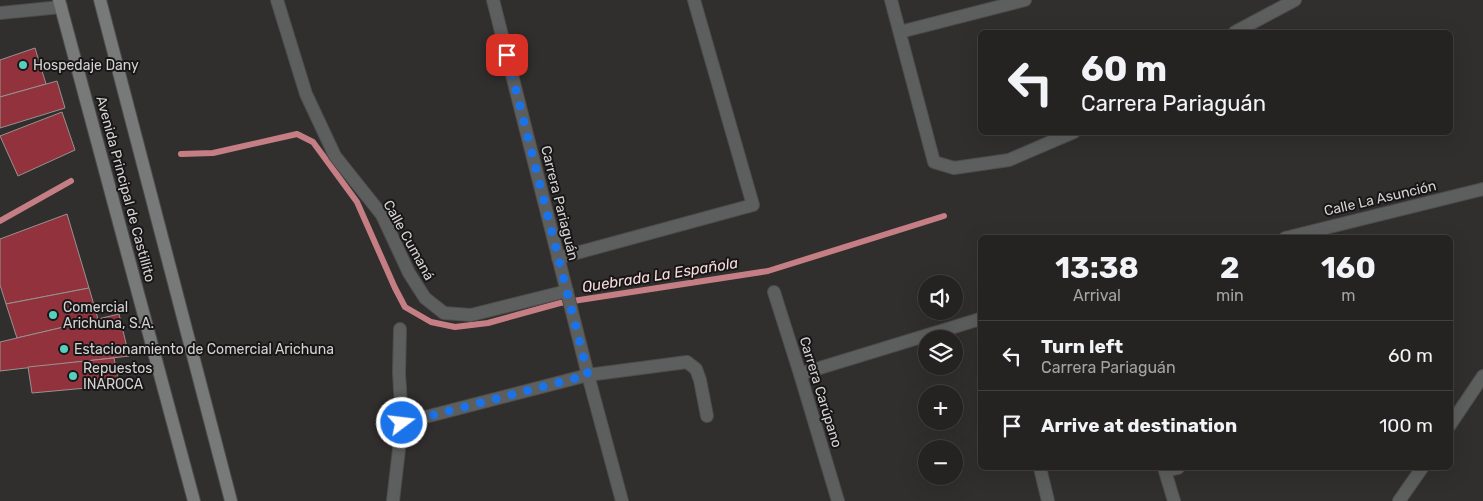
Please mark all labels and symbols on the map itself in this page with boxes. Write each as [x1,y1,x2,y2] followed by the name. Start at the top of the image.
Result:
[486,34,528,76] pin
[33,57,139,74] place label: Hospedaje Dany
[17,59,29,71] marker: Hospedaje Dany
[92,94,159,284] street label: Avenida Principal de Castillito
[537,144,582,262] street label: Carrera Pariaguán
[1322,177,1438,220] street label: Calle La Asunción
[379,197,438,283] street label: Calle Cumaná
[581,254,740,296] water label: Quebrada La Española
[63,299,154,332] place label: Comercial Arichuna, S.A.
[47,309,59,321] marker: Comercial Arichuna, S.A.
[796,335,845,450] street label: Carrera Carúpano
[74,341,334,358] place label: Estacionamiento de Comercial Arichuna
[58,343,70,355] marker: Estacionamiento de Comercial Arichuna
[83,360,152,393] place label: Repuestos INAROCA
[67,370,79,382] marker: Repuestos INAROCA
[375,396,427,448] position arrow

